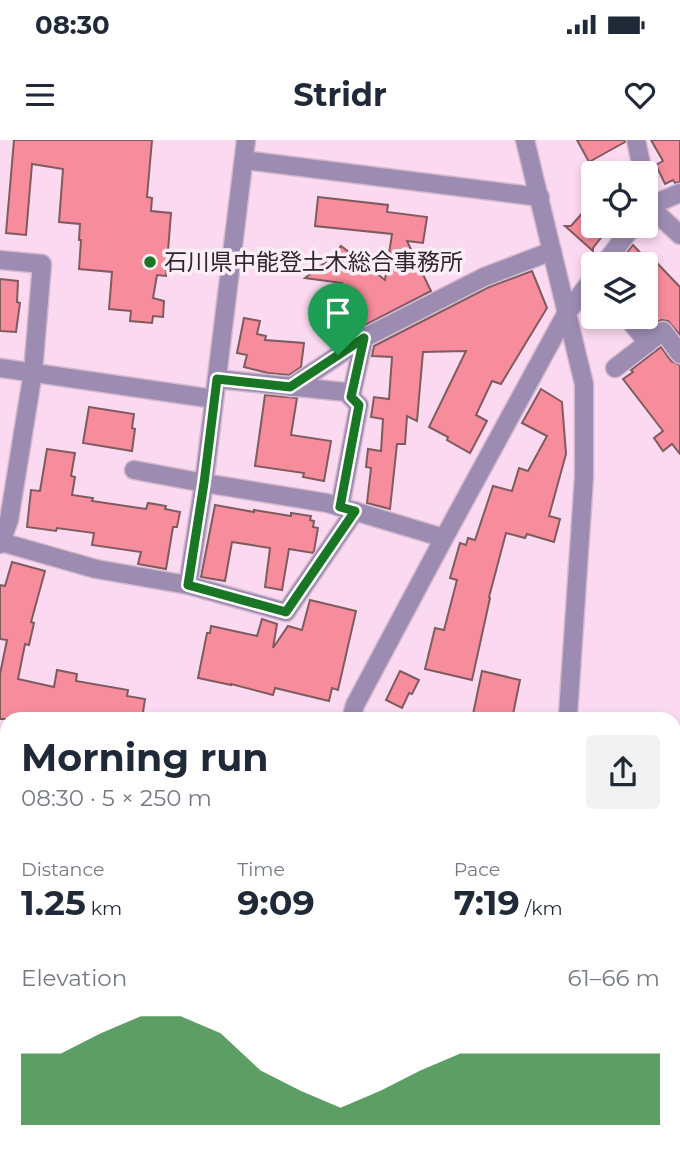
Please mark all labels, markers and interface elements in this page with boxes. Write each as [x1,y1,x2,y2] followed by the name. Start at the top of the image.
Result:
[35,9,110,41] text: 08:30
[293,75,387,114] text: Stridr
[21,76,59,114] icon: menu
[621,76,659,114] icon: heart
[581,161,658,329] map controls
[581,161,658,238] button: locate
[164,248,463,276] place label: 石川県中能登土木総合事務所
[581,252,658,329] button: layers
[142,254,158,270] marker: 石川県中能登土木総合事務所
[308,283,368,355] pin
[319,294,357,332] icon: arrive
[21,734,269,781] text: Morning run
[586,735,660,809] button: share
[21,784,212,812] text: 08:30 · 5 × 250 m
[21,858,104,881] text: Distance
[237,858,285,881] text: Time
[454,858,500,881] text: Pace
[21,881,86,924] text: 1.25
[237,881,315,924] text: 9:09
[454,881,520,924] text: 7:19
[86,897,122,920] text: km
[520,897,563,920] text: /km
[21,964,127,992] text: Elevation
[568,964,660,992] text: 61–66 m

